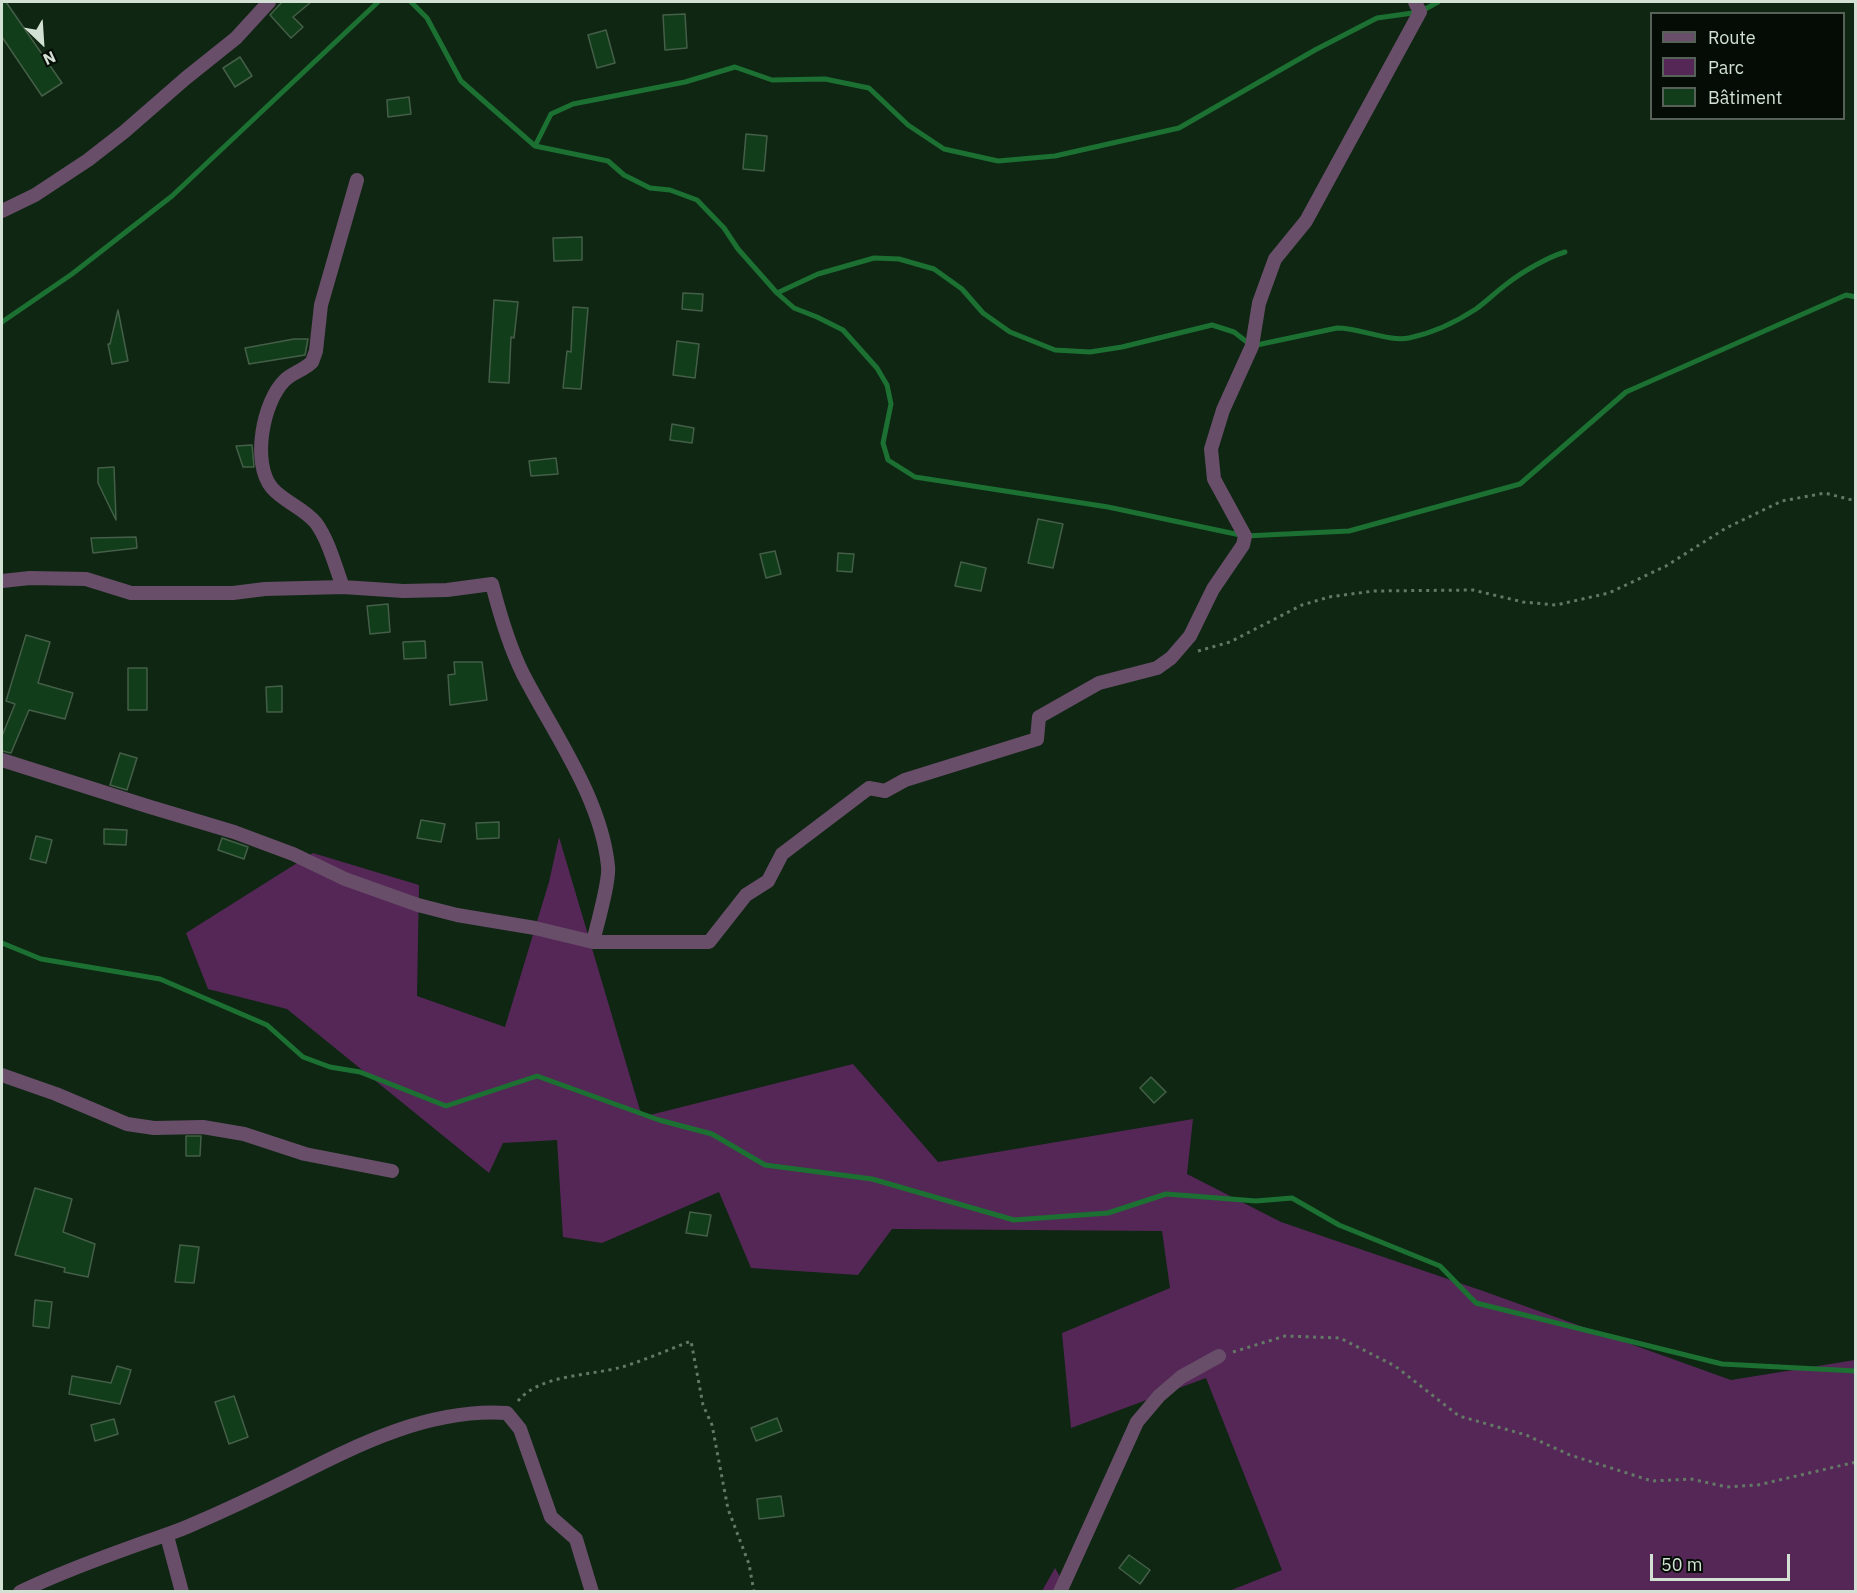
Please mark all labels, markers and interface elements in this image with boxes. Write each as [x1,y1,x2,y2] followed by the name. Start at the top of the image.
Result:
[12,12,72,72] north arrow
[1650,12,1845,120] legend
[1708,26,1756,49] text: Route
[40,47,59,70] text: N
[1708,56,1744,79] text: Parc
[1708,86,1782,109] text: Bâtiment
[1653,1542,1792,1580] scale bar
[1661,1553,1703,1576] text: 50 m

